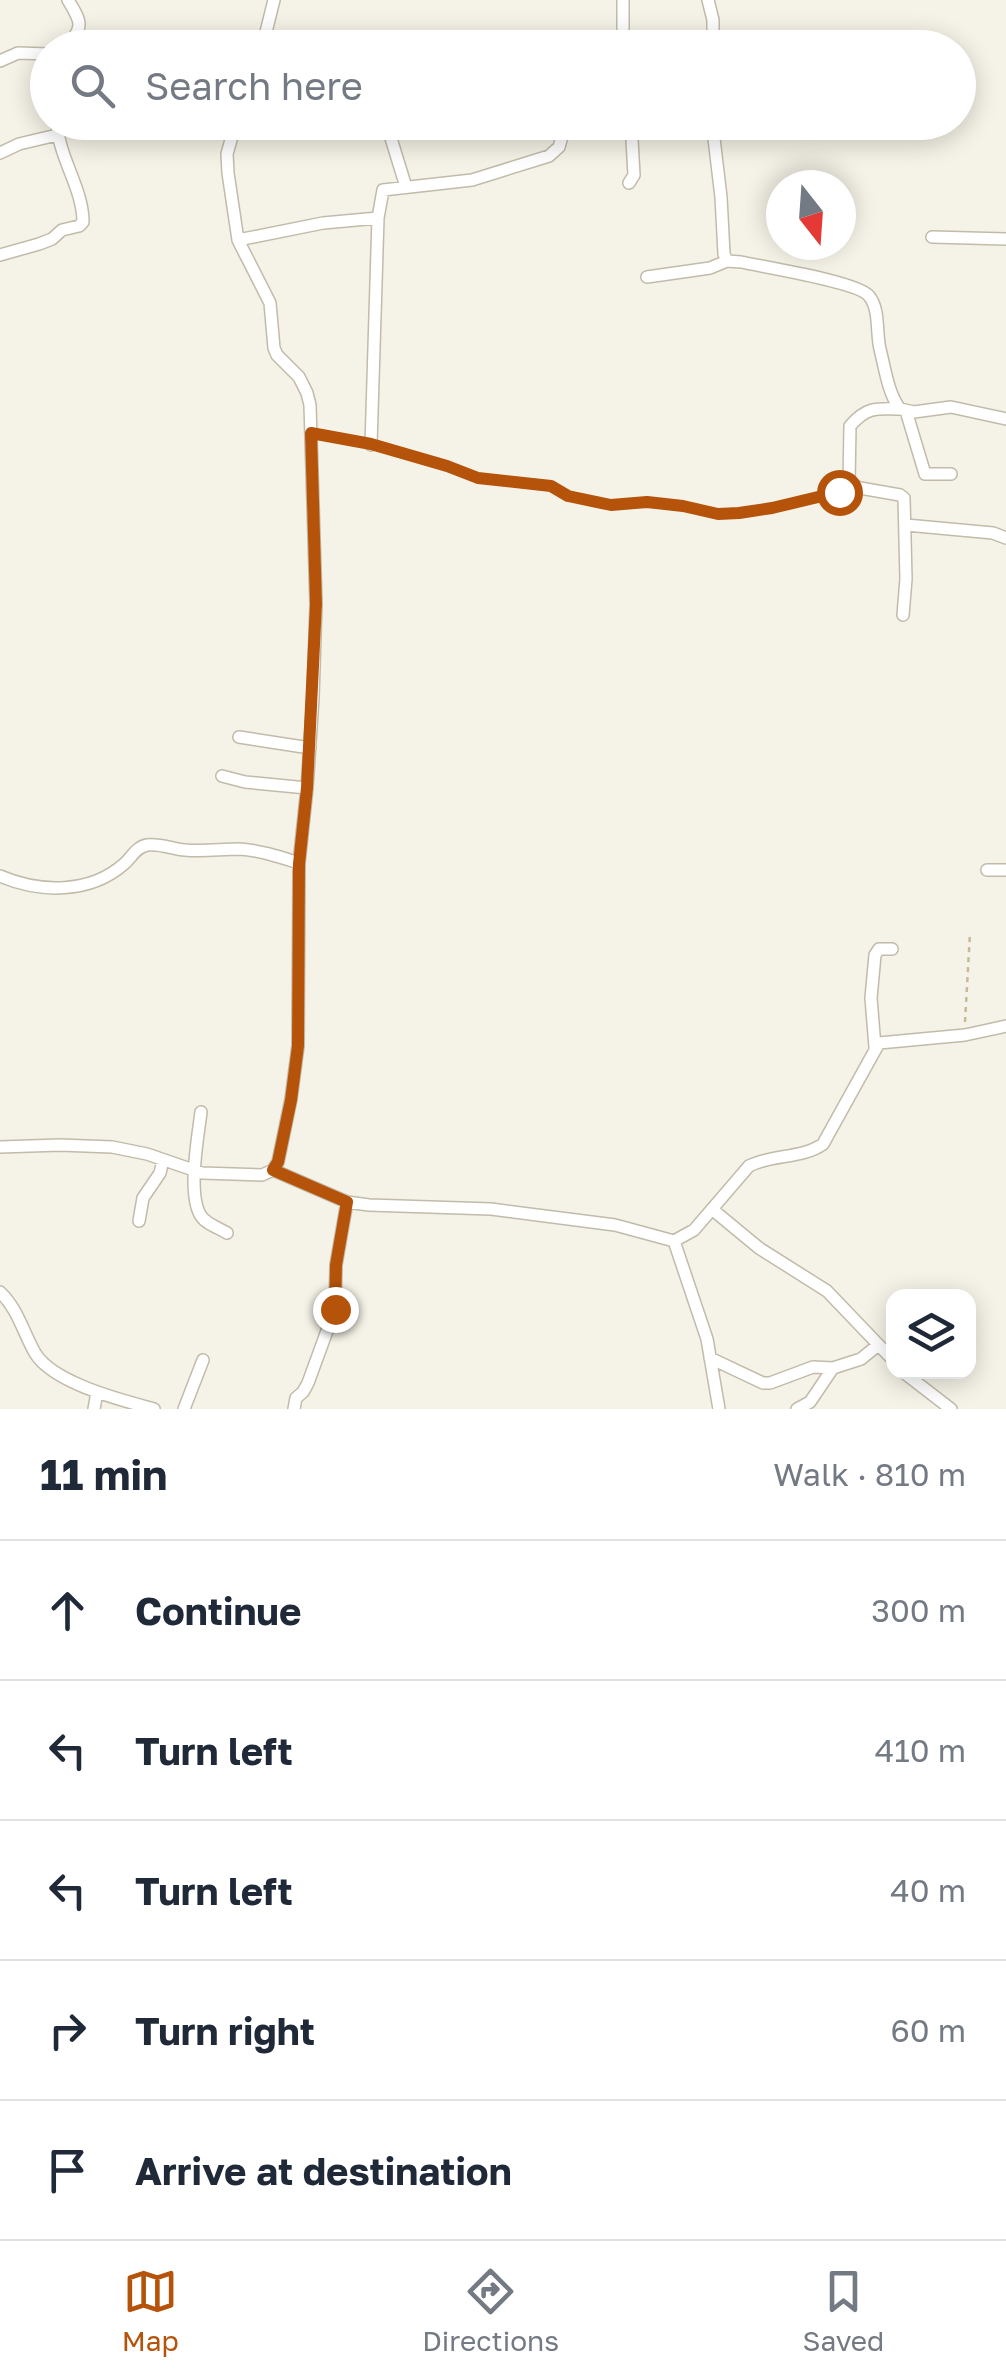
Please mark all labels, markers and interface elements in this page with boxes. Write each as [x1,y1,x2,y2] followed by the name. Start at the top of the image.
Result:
[30,30,976,140] search box
[65,58,120,113] icon: search
[145,63,363,108] text: Search here
[766,170,856,260] north arrow
[817,470,863,516] route start
[313,1287,359,1333] route end
[886,1289,976,1379] map controls
[886,1289,976,1379] button: layers
[40,1449,167,1499] text: 11 min
[773,1455,966,1493] text: Walk · 810 m
[40,1583,95,1638] icon: ahead
[135,1588,301,1633] text: Continue
[871,1591,966,1629] text: 300 m
[40,1723,95,1778] icon: left
[135,1728,293,1773] text: Turn left
[875,1731,966,1769] text: 410 m
[40,1863,95,1918] icon: left
[135,1868,293,1913] text: Turn left
[890,1871,966,1909] text: 40 m
[40,2003,95,2058] icon: right
[135,2008,315,2053] text: Turn right
[890,2011,966,2049] text: 60 m
[40,2143,95,2198] icon: arrive
[135,2148,512,2193] text: Arrive at destination
[122,2264,179,2357] tab: Map
[422,2264,559,2357] tab: Directions
[802,2264,884,2357] tab: Saved

